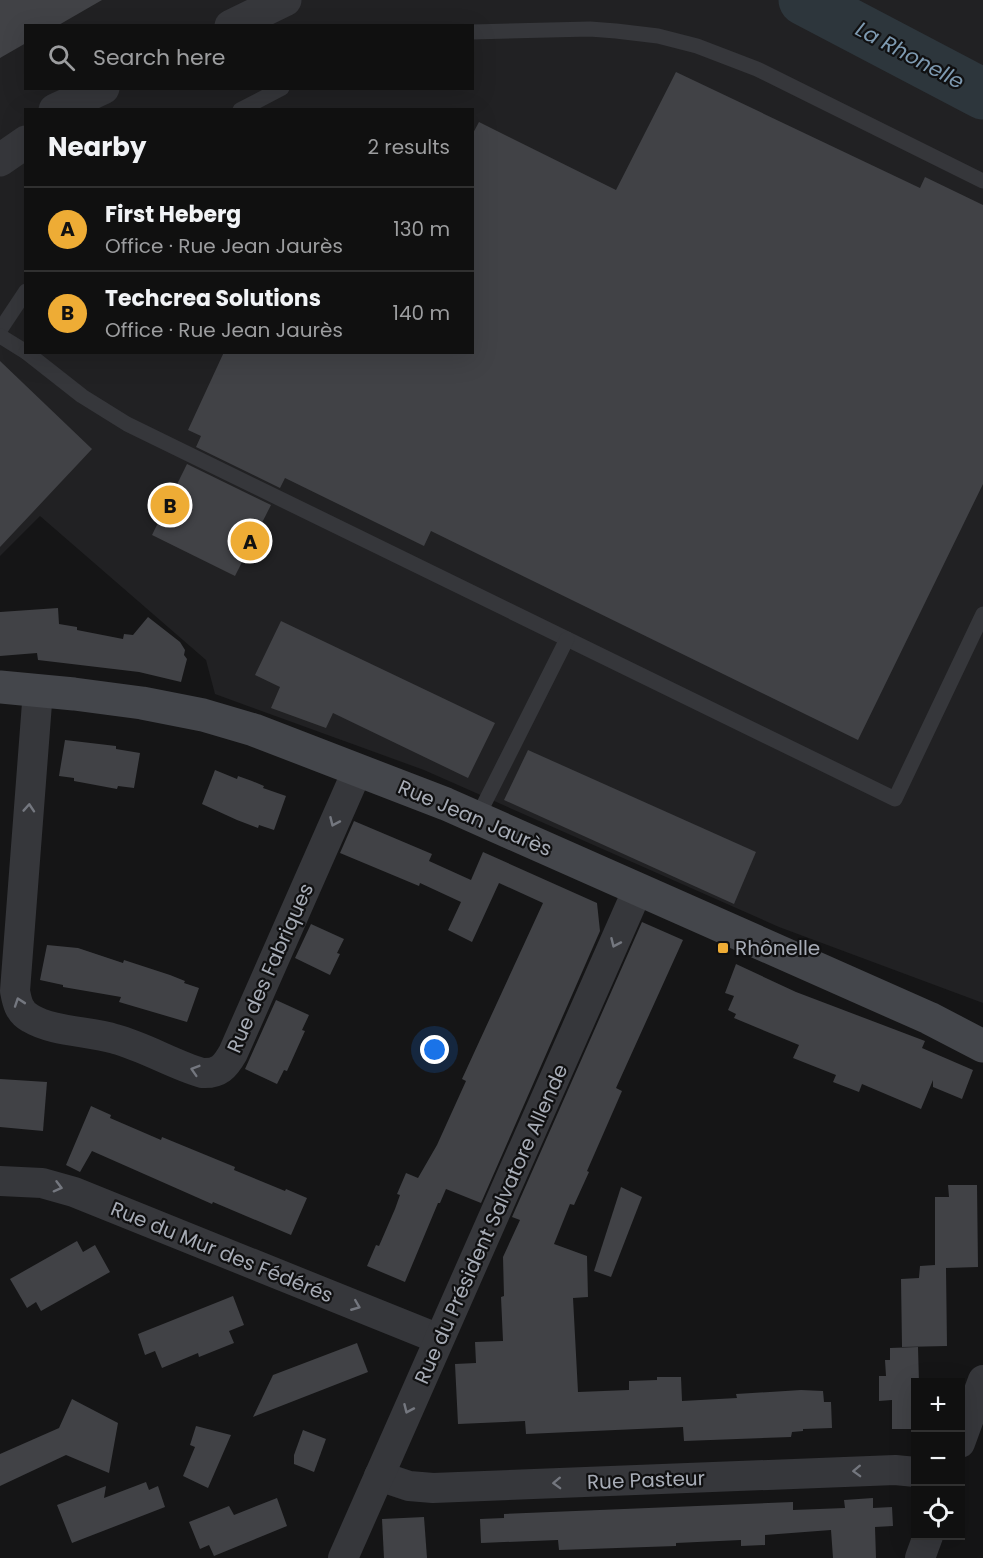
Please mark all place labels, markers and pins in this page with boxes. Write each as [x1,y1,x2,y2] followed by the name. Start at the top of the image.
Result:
[150,482,190,528] pin: B
[230,518,270,564] pin: A
[735,934,820,962] place label: Rhônelle
[716,941,730,955] marker: Rhônelle

